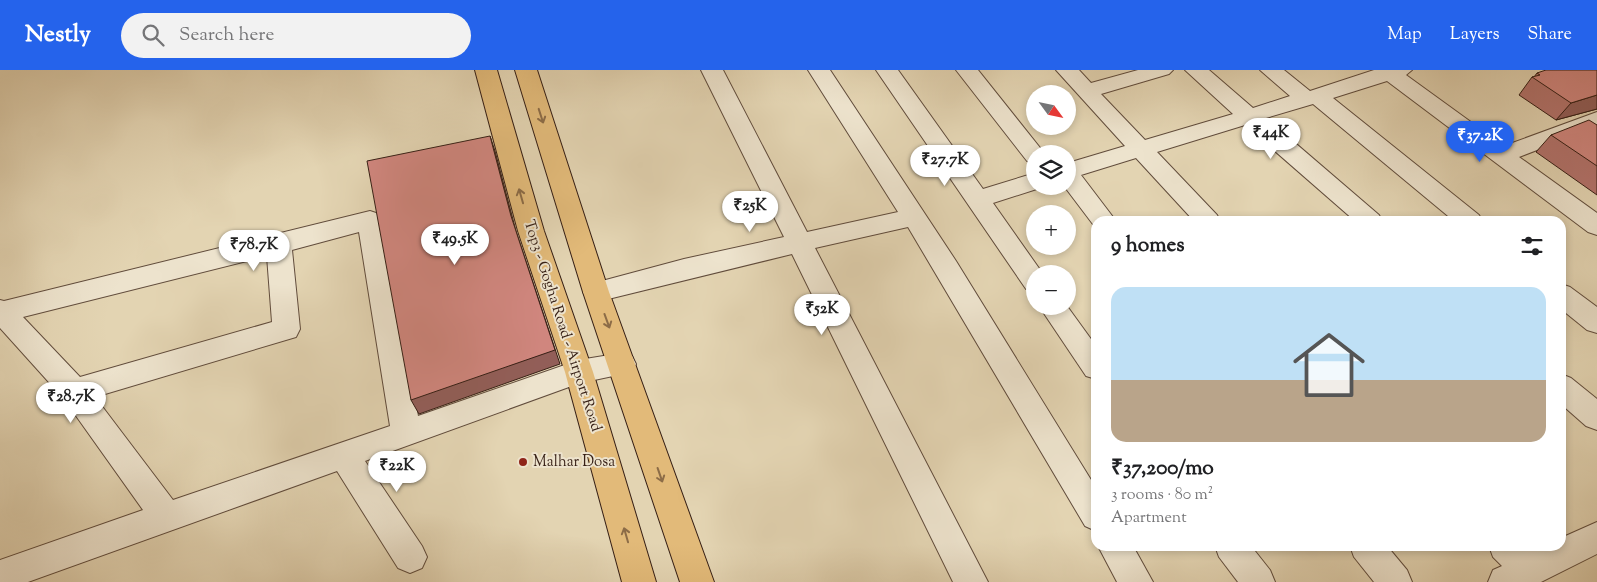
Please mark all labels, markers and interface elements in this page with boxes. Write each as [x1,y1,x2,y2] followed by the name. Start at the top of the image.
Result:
[121,13,471,58] search box
[25,18,91,52] text: Nestly
[139,21,167,49] icon: search
[179,22,274,49] text: Search here
[1387,22,1422,48] text: Map
[1450,22,1500,48] text: Layers
[1528,22,1572,48] text: Share
[1026,85,1076,135] north arrow
[1026,85,1076,315] map controls
[537,108,546,124] one-way arrow
[1241,118,1301,160] pin: ₹44K
[1439,121,1521,163] pin: ₹37.2K
[1253,122,1289,145] text: ₹44K
[1457,125,1503,148] text: ₹37.2K
[904,144,986,187] pin: ₹27.7K
[1026,145,1076,195] button: layers
[921,149,969,172] text: ₹27.7K
[516,188,526,204] one-way arrow
[720,190,780,233] pin: ₹25K
[733,195,767,218] text: ₹25K
[1026,205,1076,255] button: +
[518,218,606,435] street label: Top3 - Gogha Road - Airport Road
[414,224,496,266] pin: ₹49.5K
[432,228,478,251] text: ₹49.5K
[213,230,295,272] pin: ₹78.7K
[1111,231,1184,261] text: 9 homes
[1518,232,1546,260] icon: filters
[230,234,278,257] text: ₹78.7K
[1026,265,1076,315] button: −
[792,294,852,336] pin: ₹52K
[805,298,839,321] text: ₹52K
[603,313,612,328] one-way arrow
[1284,320,1374,410] icon: home
[30,382,112,424] pin: ₹28.7K
[47,386,95,409] text: ₹28.7K
[367,450,427,493] pin: ₹22K
[533,452,615,473] place label: Malhar Dosa
[1111,454,1214,484] text: ₹37,200/mo
[379,455,415,478] text: ₹22K
[517,456,529,468] marker: Malhar Dosa
[656,466,665,482] one-way arrow
[1111,484,1213,507] text: 3 rooms · 80 m²
[1111,507,1187,530] text: Apartment
[620,528,630,544] one-way arrow

